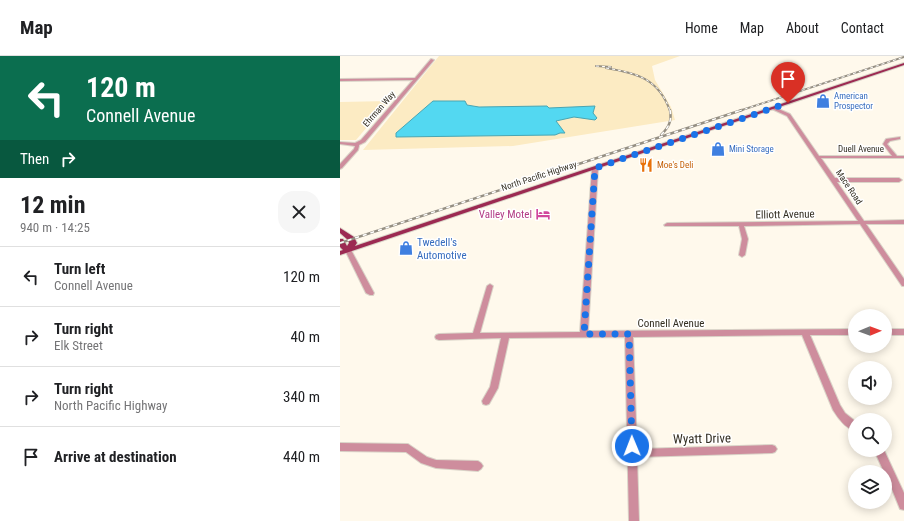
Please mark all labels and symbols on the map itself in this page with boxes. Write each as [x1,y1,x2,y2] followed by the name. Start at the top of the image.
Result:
[771,62,805,103] pin
[361,89,397,129] street label: Ehrman Way
[834,91,873,111] place label: American Prospector
[815,93,831,109] shop icon: American Prospector
[710,141,726,157] shop icon: Mini Storage
[729,144,774,154] place label: Mini Storage
[838,144,884,154] street label: Duell Avenue
[638,157,654,173] restaurant icon: Moe's Deli
[500,159,578,193] street label: North Pacific Highway
[657,160,693,170] place label: Moe's Deli
[834,168,864,206] street label: Mace Road
[535,206,551,222] hotel icon: Valley Motel
[755,207,815,222] street label: Elliott Avenue
[479,208,532,221] place label: Valley Motel
[417,236,467,262] place label: Twedell's Automotive
[398,240,414,256] shop icon: Twedell's Automotive
[848,309,892,353] north arrow
[638,317,704,330] street label: Connell Avenue
[611,425,653,467] position arrow
[673,430,731,447] street label: Wyatt Drive

